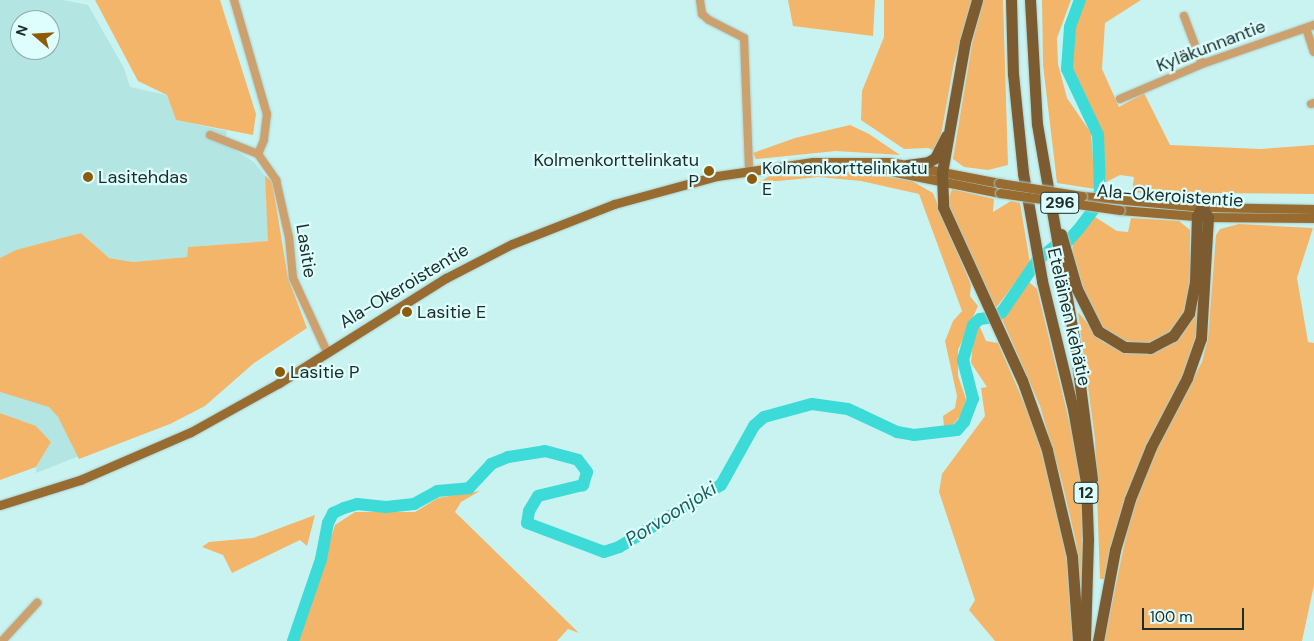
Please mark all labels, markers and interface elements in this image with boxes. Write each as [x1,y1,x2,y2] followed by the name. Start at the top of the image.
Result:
[10,10,60,60] north arrow
[1153,15,1269,77] street label: Kyläkunnantie
[12,23,32,38] text: N
[533,150,699,192] place label: Kolmenkorttelinkatu P
[762,158,928,200] place label: Kolmenkorttelinkatu E
[703,165,715,177] marker: Kolmenkorttelinkatu P
[98,166,188,188] place label: Lasitehdas
[82,171,94,183] marker: Lasitehdas
[746,173,758,185] marker: Kolmenkorttelinkatu E
[1096,180,1244,212] street label: Ala-Okeroistentie
[1040,190,1080,217] road number: 296
[291,223,321,279] street label: Lasitie
[335,239,473,333] street label: Ala-Okeroistentie
[1043,246,1095,388] street label: Eteläinen kehätie
[417,301,486,323] place label: Lasitie E
[401,306,413,318] marker: Lasitie E
[290,361,359,383] place label: Lasitie P
[274,366,286,378] marker: Lasitie P
[621,477,721,551] water label: Porvoonjoki
[1072,479,1100,506] road number: 12
[1144,598,1246,630] scale bar
[1150,607,1193,627] text: 100 m

